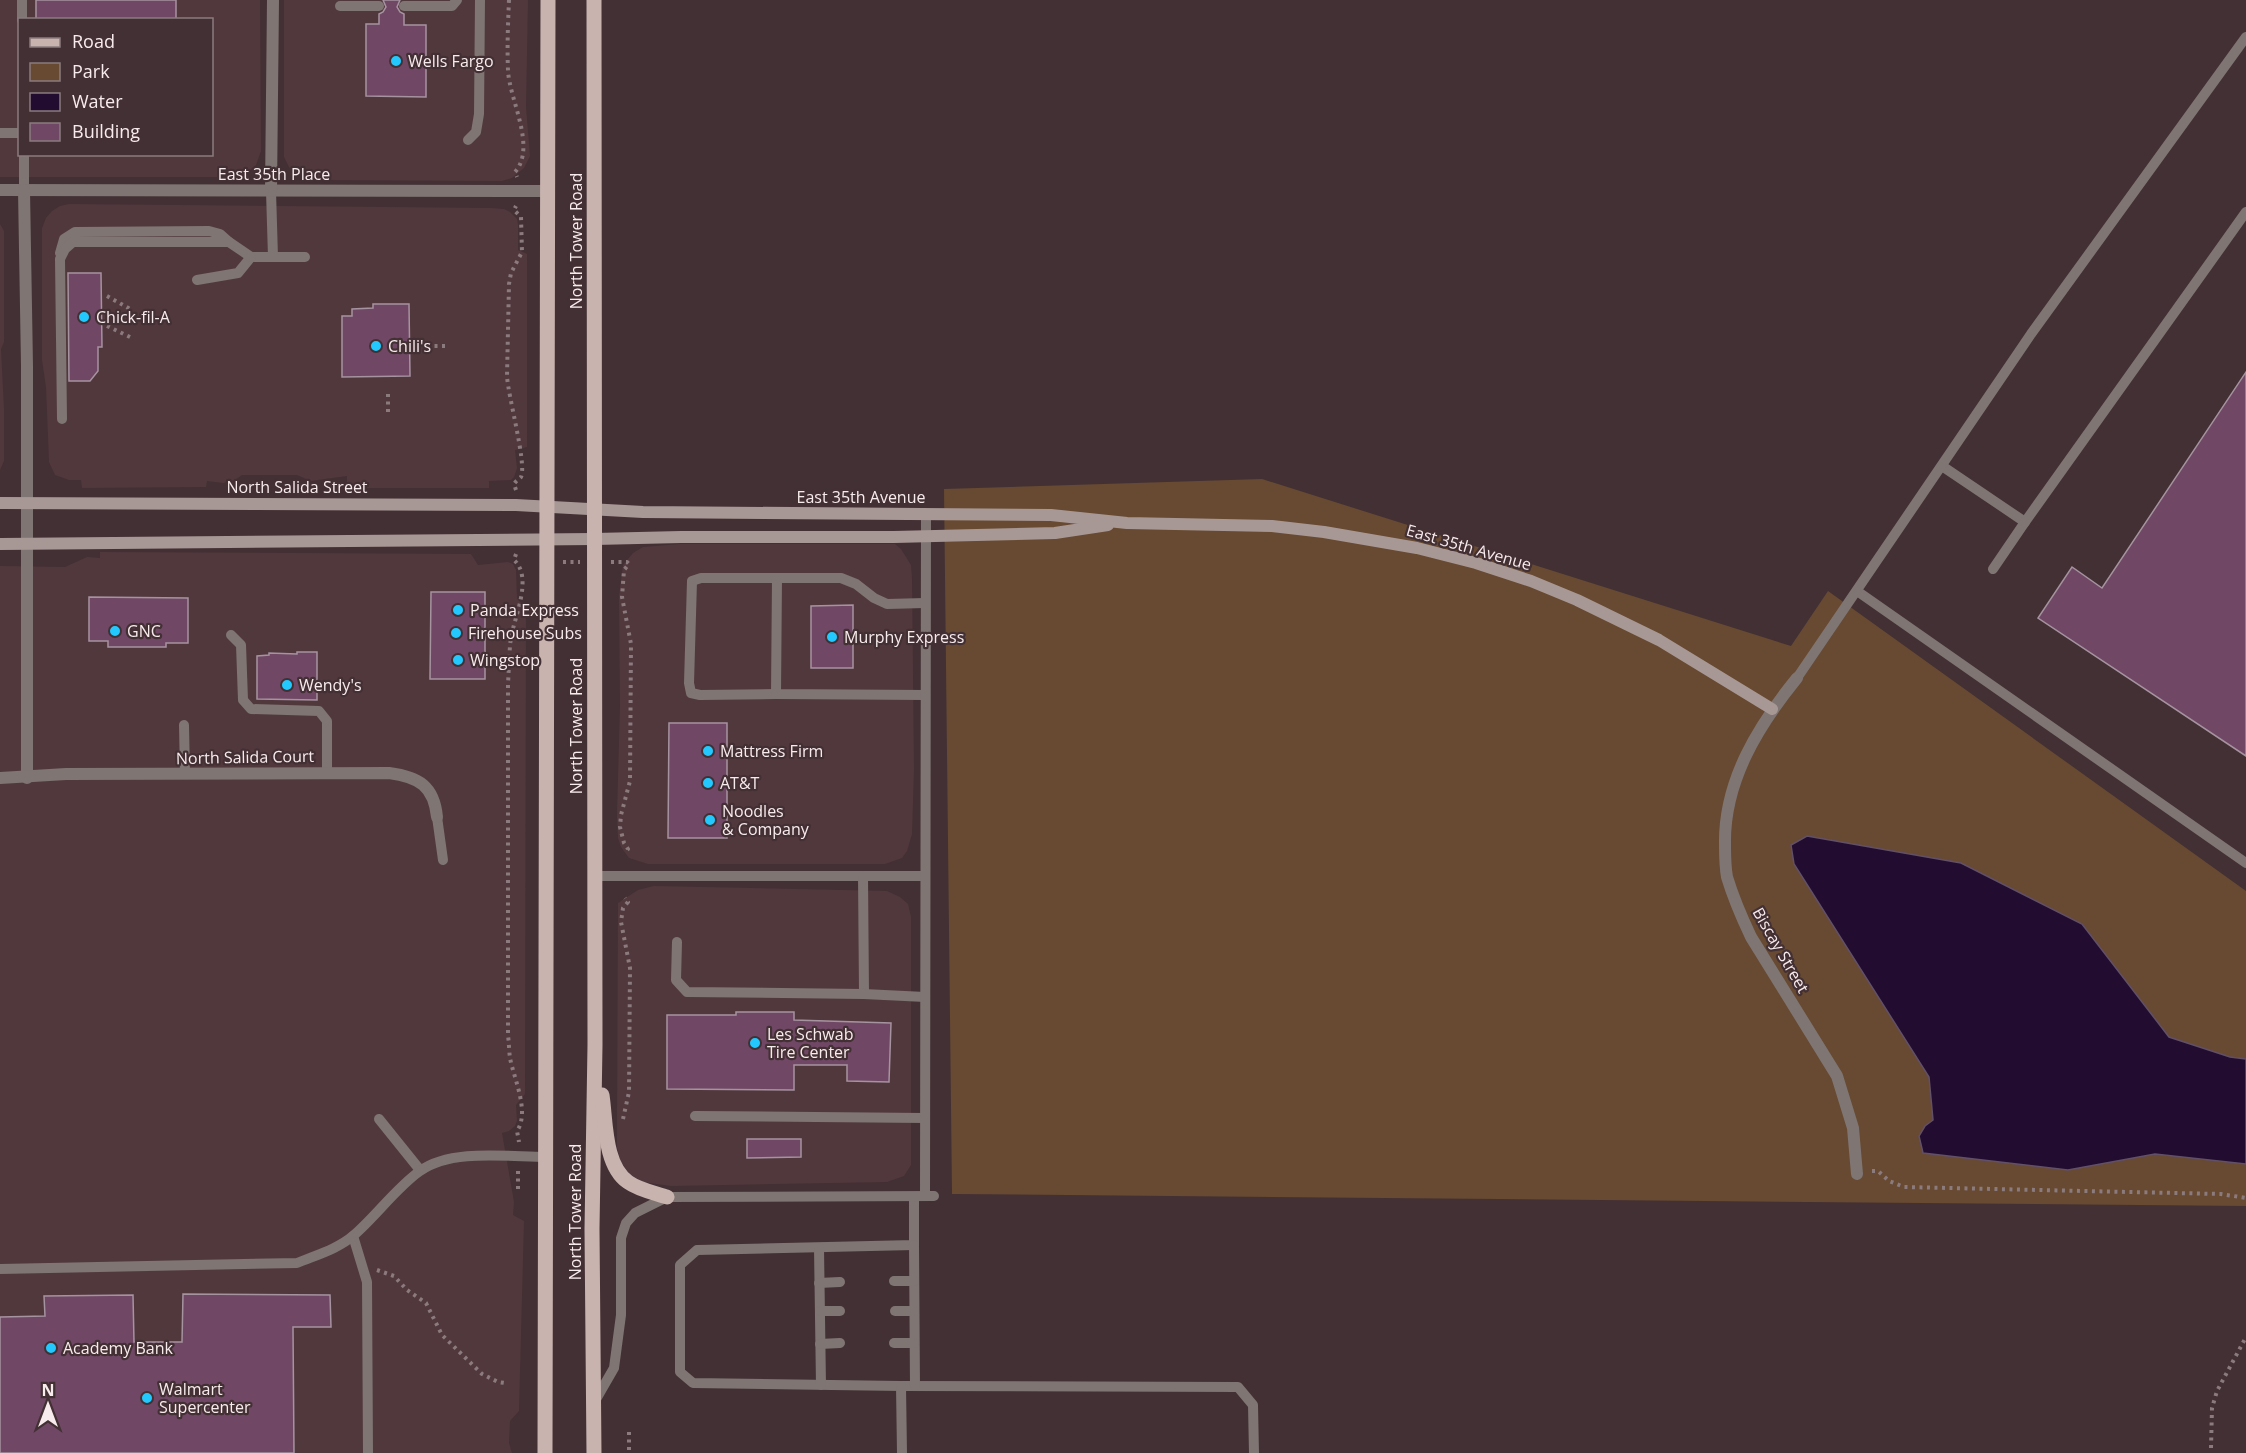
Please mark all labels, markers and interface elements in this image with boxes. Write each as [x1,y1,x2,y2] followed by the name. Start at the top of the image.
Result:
[18,18,213,156] legend
[72,29,115,53] text: Road
[408,50,494,72] place label: Wells Fargo
[389,54,403,68] marker: Wells Fargo
[72,59,110,83] text: Park
[72,89,123,113] text: Water
[72,119,140,143] text: Building
[218,163,330,185] street label: East 35th Place
[565,173,587,309] street label: North Tower Road
[96,306,171,328] place label: Chick-fil-A
[77,310,91,324] marker: Chick-fil-A
[388,335,431,357] place label: Chili's
[369,339,383,353] marker: Chili's
[226,476,368,498] street label: North Salida Street
[797,486,925,508] street label: East 35th Avenue
[1404,519,1534,575] street label: East 35th Avenue
[470,599,579,621] place label: Panda Express
[451,603,465,617] marker: Panda Express
[127,620,161,642] place label: GNC
[468,622,582,644] place label: Firehouse Subs
[108,624,122,638] marker: GNC
[449,626,463,640] marker: Firehouse Subs
[844,626,964,648] place label: Murphy Express
[825,630,839,644] marker: Murphy Express
[470,649,540,671] place label: Wingstop
[451,653,465,667] marker: Wingstop
[565,658,587,794] street label: North Tower Road
[299,674,362,696] place label: Wendy's
[280,678,294,692] marker: Wendy's
[720,740,823,762] place label: Mattress Firm
[701,744,715,758] marker: Mattress Firm
[176,745,315,769] street label: North Salida Court
[720,772,760,794] place label: AT&T
[701,776,715,790] marker: AT&T
[722,800,810,840] place label: Noodles & Company
[703,813,717,827] marker: Noodles & Company
[1748,903,1815,997] street label: Biscay Street
[767,1023,853,1063] place label: Les Schwab Tire Center
[748,1036,762,1050] marker: Les Schwab Tire Center
[564,1144,586,1280] street label: North Tower Road
[63,1337,173,1359] place label: Academy Bank
[44,1341,58,1355] marker: Academy Bank
[18,1375,78,1435] north arrow
[159,1378,251,1418] place label: Walmart Supercenter
[41,1379,55,1401] text: N
[140,1391,154,1405] marker: Walmart Supercenter

